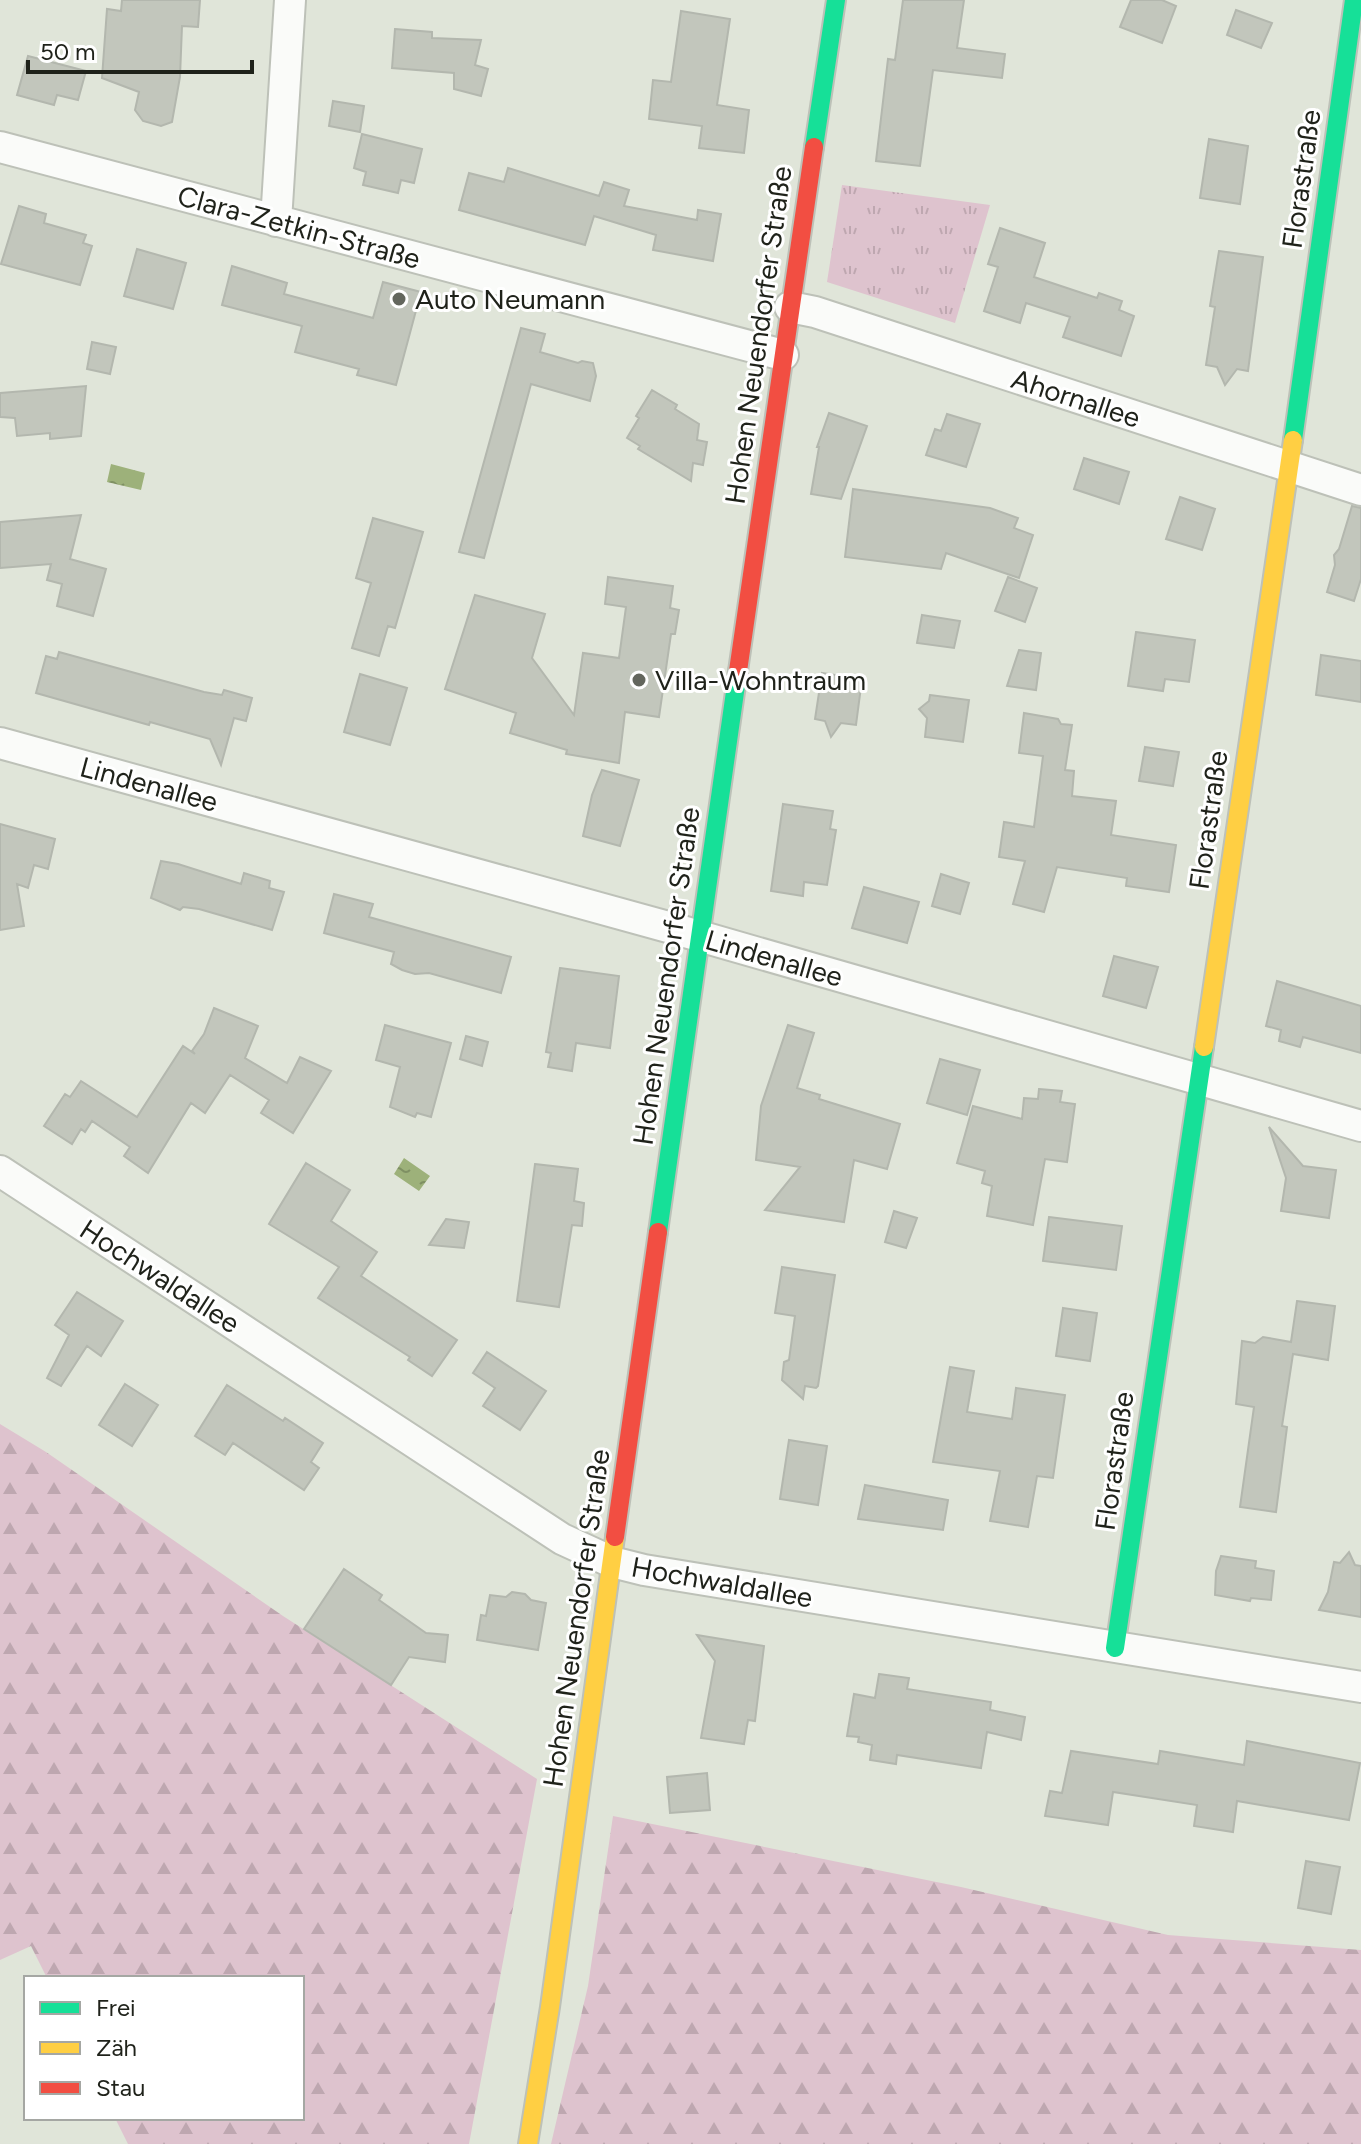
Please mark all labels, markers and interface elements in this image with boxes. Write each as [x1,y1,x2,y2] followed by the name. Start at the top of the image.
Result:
[28,24,252,74] scale bar
[40,37,96,66] text: 50 m
[1274,107,1328,251] street label: Florastraße
[717,164,799,506] street label: Hohen Neuendorfer Straße
[174,178,424,276] street label: Clara-Zetkin-Straße
[415,282,605,316] place label: Auto Neumann
[390,290,408,308] marker: Auto Neumann
[1007,361,1145,435] street label: Ahornallee
[655,663,866,697] place label: Villa-Wohntraum
[630,671,648,689] marker: Villa-Wohntraum
[1181,748,1235,892] street label: Florastraße
[76,749,222,819] street label: Lindenallee
[625,805,707,1147] street label: Hohen Neuendorfer Straße
[701,922,847,994] street label: Lindenallee
[74,1212,246,1340] street label: Hochwaldallee
[1087,1389,1141,1533] street label: Florastraße
[535,1447,617,1789] street label: Hohen Neuendorfer Straße
[629,1549,815,1615] street label: Hochwaldallee
[24,1976,304,2120] legend
[96,1993,136,2022] text: Frei
[96,2033,137,2062] text: Zäh
[96,2073,145,2102] text: Stau

